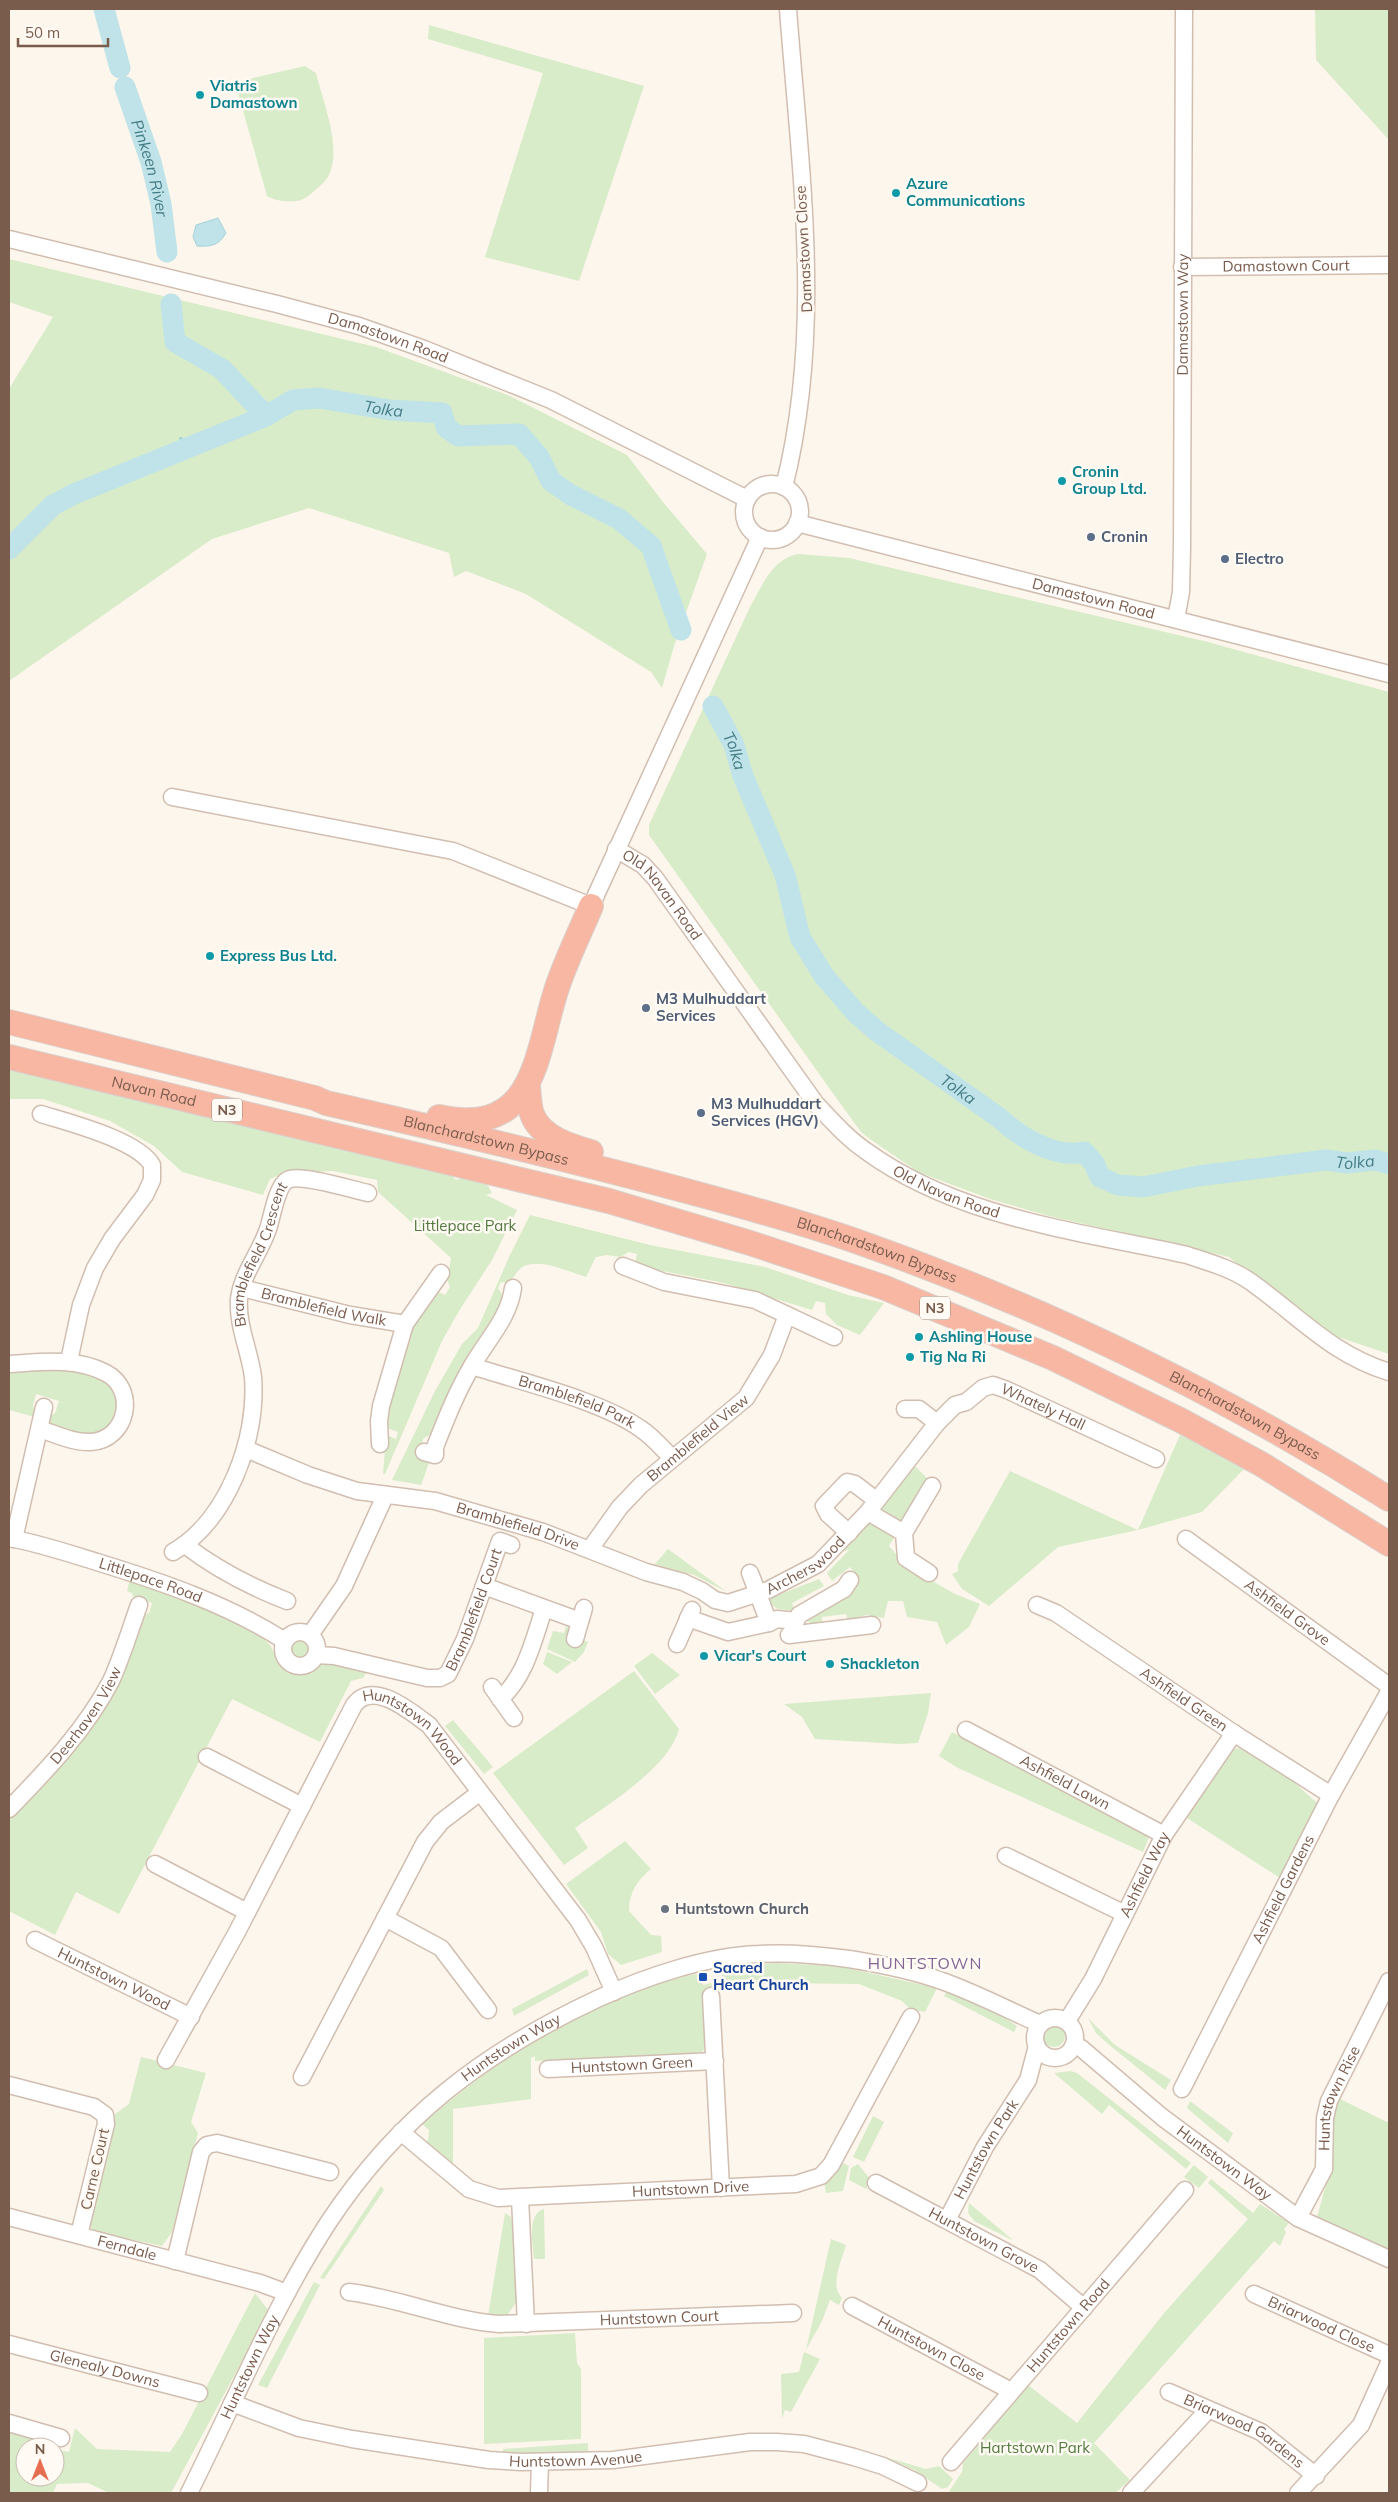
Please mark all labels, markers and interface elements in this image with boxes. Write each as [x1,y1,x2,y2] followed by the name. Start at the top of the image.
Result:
[18,15,108,47] scale bar
[25,23,60,42] text: 50 m
[209,76,298,112] place label: Viatris Damastown
[194,89,206,101] marker: Viatris Damastown
[127,117,173,219] water label: Pinkeen River
[906,174,1025,210] place label: Azure Communications
[791,185,816,313] street label: Damastown Close
[890,187,902,199] marker: Azure Communications
[1173,253,1192,375] street label: Damastown Way
[1222,255,1350,276] street label: Damastown Court
[326,308,451,367] street label: Damastown Road
[362,396,404,421] water label: Tolka
[1072,462,1147,498] place label: Cronin Group Ltd.
[1056,475,1068,487] marker: Cronin Group Ltd.
[1101,527,1148,546] place label: Cronin
[1085,531,1097,543] marker: Cronin
[1235,549,1284,568] place label: Electro
[1219,553,1231,565] marker: Electro
[1030,573,1157,623] street label: Damastown Road
[719,728,751,772] water label: Tolka
[619,845,706,944] street label: Old Navan Road
[220,946,337,965] place label: Express Bus Ltd.
[204,950,216,962] marker: Express Bus Ltd.
[656,989,766,1025] place label: M3 Mulhuddart Services
[640,1002,652,1014] marker: M3 Mulhuddart Services
[936,1069,980,1109] water label: Tolka
[110,1072,198,1111] street label: Navan Road
[711,1094,821,1130] place label: M3 Mulhuddart Services (HGV)
[212,1098,242,1122] road number: N3
[695,1107,707,1119] marker: M3 Mulhuddart Services (HGV)
[402,1111,571,1169] street label: Blanchardstown Bypass
[1334,1150,1376,1173] water label: Tolka
[889,1161,1002,1222] street label: Old Navan Road
[228,1178,291,1329] street label: Bramblefield Crescent
[795,1212,960,1287] street label: Blanchardstown Bypass
[414,1216,517,1235] park label: Littlepace Park
[259,1283,388,1330] street label: Bramblefield Walk
[920,1296,950,1320] road number: N3
[929,1327,1032,1346] place label: Ashling House
[913,1331,925,1343] marker: Ashling House
[920,1347,986,1366] place label: Tig Na Ri
[904,1351,916,1363] marker: Tig Na Ri
[1166,1366,1324,1464] street label: Blanchardstown Bypass
[516,1371,639,1432] street label: Bramblefield Park
[998,1379,1089,1434] street label: Whately Hall
[643,1390,753,1485] street label: Bramblefield View
[454,1498,582,1554] street label: Bramblefield Drive
[762,1532,849,1599] street label: Archerswood
[441,1546,506,1674] street label: Bramblefield Court
[97,1553,205,1607] street label: Littlepace Road
[1241,1574,1334,1649] street label: Ashfield Grove
[713,1646,807,1665] place label: Vicar's Court
[698,1650,710,1662] marker: Vicar's Court
[840,1654,920,1673] place label: Shackleton
[824,1658,836,1670] marker: Shackleton
[46,1663,125,1768] street label: Deerhaven View
[1137,1663,1232,1735] street label: Ashfield Green
[361,1685,466,1769] street label: Huntstown Wood
[1017,1750,1114,1814] street label: Ashfield Lawn
[1115,1828,1173,1920] street label: Ashfield Way
[1247,1831,1318,1946] street label: Ashfield Gardens
[675,1899,809,1918] place label: Huntstown Church
[659,1903,671,1915] marker: Huntstown Church
[55,1943,173,2014] street label: Huntstown Wood
[868,1953,982,1973] district label: HUNTSTOWN
[713,1958,809,1994] place label: Sacred Heart Church
[697,1971,709,1983] marker: Sacred Heart Church
[457,2009,564,2085] street label: Huntstown Way
[1314,2043,1364,2151] street label: Huntstown Rise
[570,2052,694,2077] street label: Huntstown Green
[950,2095,1022,2202] street label: Huntstown Park
[1173,2121,1276,2204] street label: Huntstown Way
[76,2126,113,2212] street label: Carne Court
[632,2176,750,2201] street label: Huntstown Drive
[926,2203,1042,2277] street label: Huntstown Grove
[96,2231,159,2264] street label: Ferndale
[1022,2274,1114,2376] street label: Huntstown Road
[1265,2292,1378,2356] street label: Briarwood Close
[599,2306,719,2329] street label: Huntstown Court
[216,2311,283,2422] street label: Huntstown Way
[875,2312,989,2384] street label: Huntstown Close
[48,2345,162,2392] street label: Glenealy Downs
[1181,2390,1308,2472] street label: Briarwood Gardens
[15,2437,65,2487] north arrow
[980,2438,1090,2457] park label: Hartstown Park
[35,2440,45,2458] text: N
[509,2446,643,2471] street label: Huntstown Avenue

